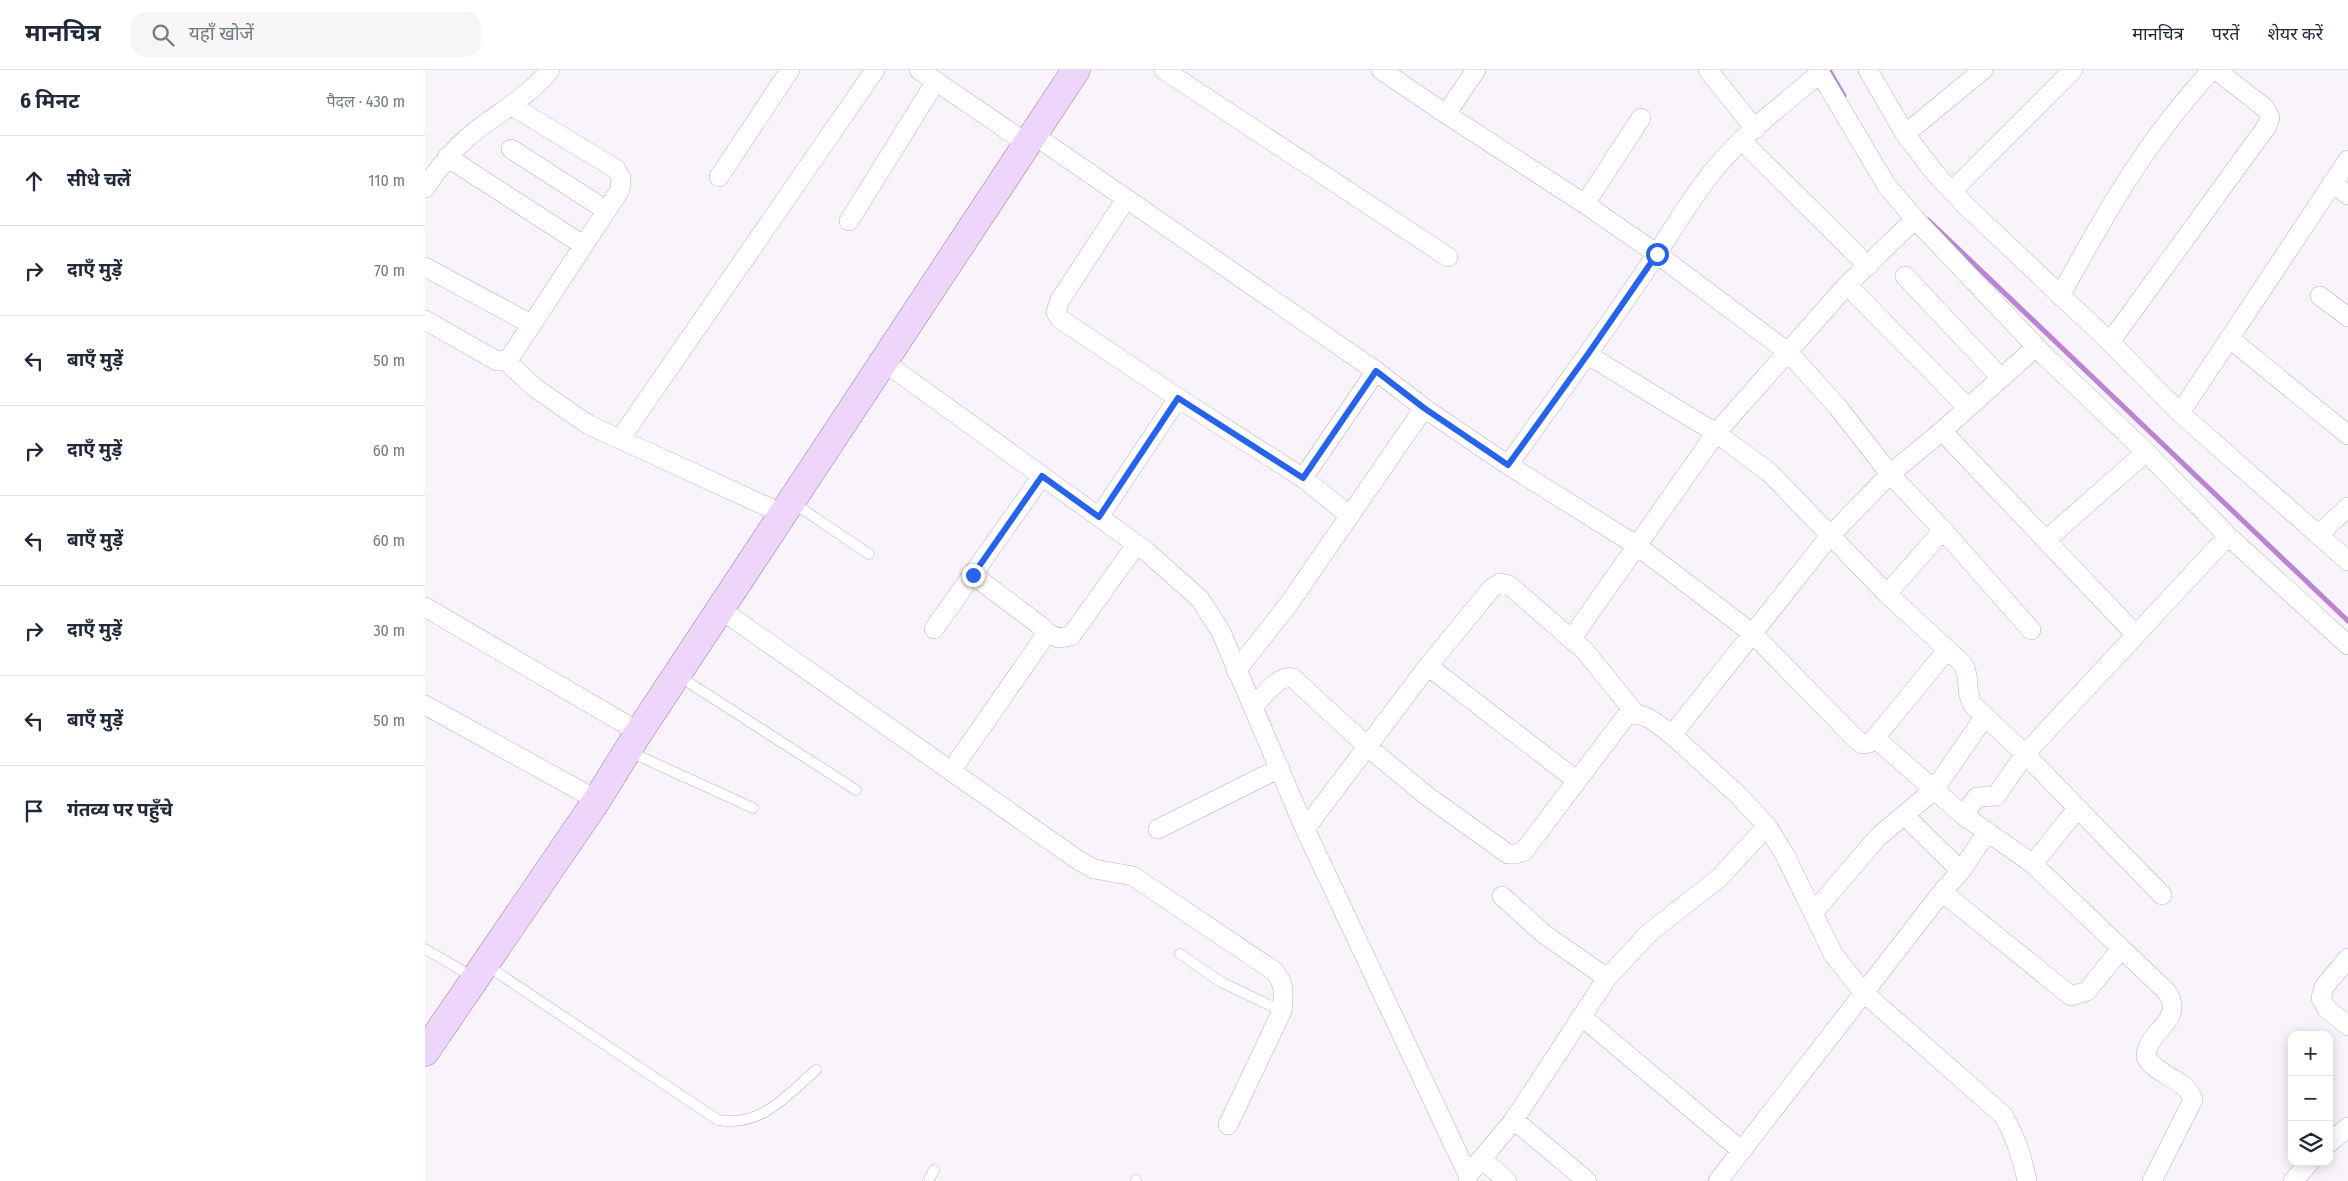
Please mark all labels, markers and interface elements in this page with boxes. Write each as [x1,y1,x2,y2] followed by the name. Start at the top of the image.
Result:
[131,12,481,57] search box
[25,19,101,47] text: मानचित्र
[149,21,177,49] icon: search
[189,22,254,45] text: यहाँ खोजें
[2132,23,2184,45] text: मानचित्र
[2212,23,2240,45] text: परतें
[2268,23,2323,45] text: शेयर करें
[20,88,79,114] text: 6 मिनट
[327,92,405,111] text: पैदल · 430 m
[20,167,48,195] icon: ahead
[67,168,131,191] text: सीधे चलें
[368,171,405,190] text: 110 m
[1646,243,1669,266] route start
[20,257,48,285] icon: right
[67,258,122,281] text: दाएँ मुड़ें
[374,261,405,280] text: 70 m
[20,347,48,375] icon: left
[67,348,123,371] text: बाएँ मुड़ें
[373,351,405,370] text: 50 m
[20,437,48,465] icon: right
[67,438,122,461] text: दाएँ मुड़ें
[373,441,405,460] text: 60 m
[20,527,48,555] icon: left
[67,528,123,551] text: बाएँ मुड़ें
[373,531,405,550] text: 60 m
[962,564,985,587] route end
[20,617,48,645] icon: right
[67,618,122,641] text: दाएँ मुड़ें
[373,621,405,640] text: 30 m
[20,707,48,735] icon: left
[67,708,123,731] text: बाएँ मुड़ें
[373,711,405,730] text: 50 m
[20,797,48,825] icon: arrive
[67,798,173,821] text: गंतव्य पर पहुँचे
[2288,1031,2333,1166] map controls
[2288,1031,2333,1076] button: +
[2288,1076,2333,1121] button: −
[2288,1121,2333,1166] button: layers

